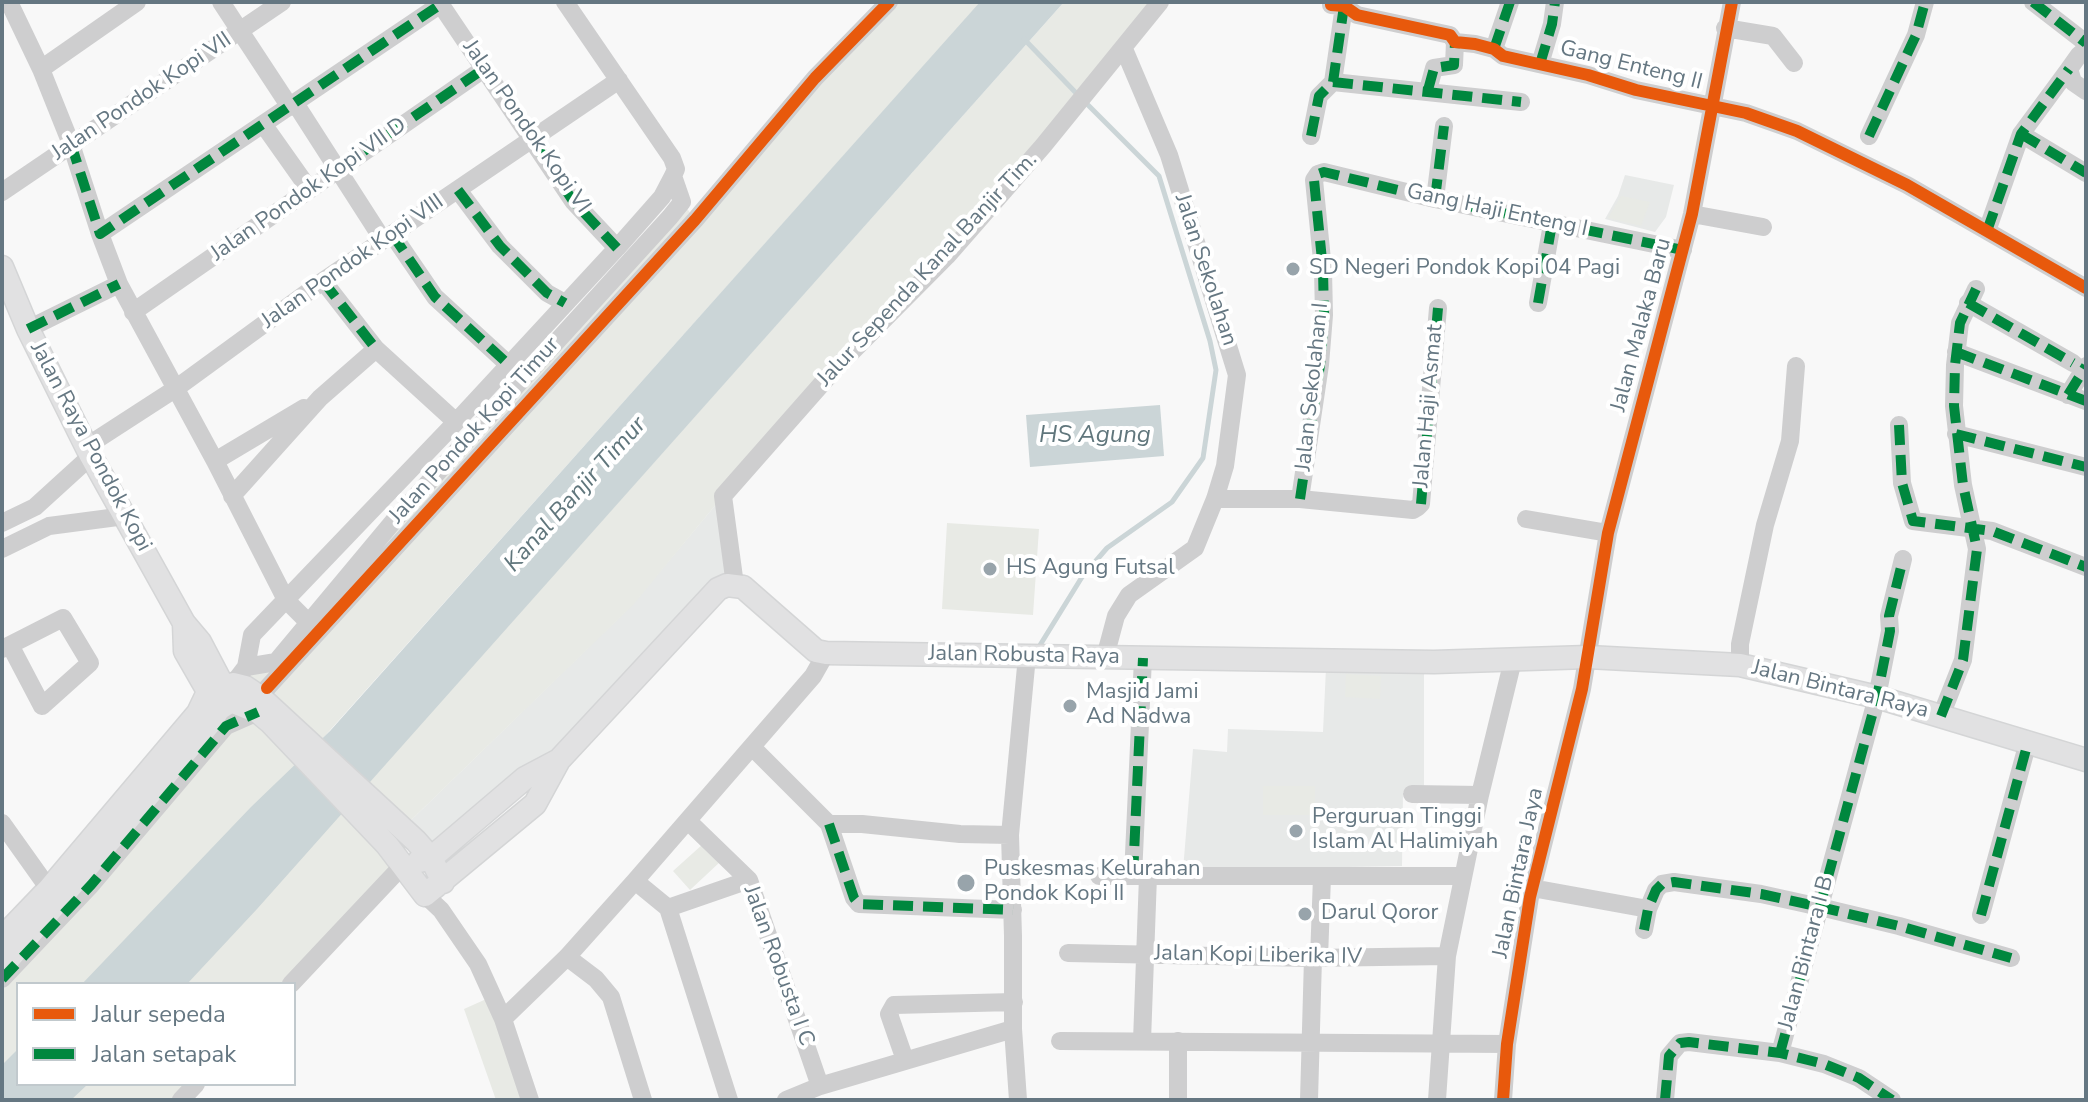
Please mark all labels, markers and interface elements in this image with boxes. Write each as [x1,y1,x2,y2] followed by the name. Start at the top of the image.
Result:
[47,27,237,167] street label: Jalan Pondok Kopi VII
[456,35,596,219] street label: Jalan Pondok Kopi VI
[1557,36,1705,96] street label: Gang Enteng II
[206,112,412,268] street label: Jalan Pondok Kopi VII D
[813,148,1043,392] street label: Jalur Sependa Kanal Banjir Tim.
[1404,179,1590,243] street label: Gang Haji Enteng I
[257,189,449,335] street label: Jalan Pondok Kopi VIII
[1168,191,1242,349] street label: Jalan Sekolahan
[1606,235,1678,415] street label: Jalan Malaka Baru
[1309,256,1620,282] place label: SD Negeri Pondok Kopi 04 Pagi
[1284,260,1302,278] marker: SD Negeri Pondok Kopi 04 Pagi
[1291,301,1335,473] street label: Jalan Sekolahan I
[1409,323,1449,489] street label: Jalan Haji Asmat
[384,332,566,530] street label: Jalan Pondok Kopi Timur
[24,338,156,556] street label: Jalan Raya Pondok Kopi
[499,412,653,578] water label: Kanal Banjir Timur
[1039,422,1151,450] water label: HS Agung
[1006,556,1175,582] place label: HS Agung Futsal
[981,560,999,578] marker: HS Agung Futsal
[928,641,1120,671] street label: Jalan Robusta Raya
[1749,655,1931,725] street label: Jalan Bintara Raya
[1086,680,1199,732] place label: Masjid Jami Ad Nadwa
[1061,697,1079,715] marker: Masjid Jami Ad Nadwa
[1488,785,1550,961] street label: Jalan Bintara Jaya
[1312,805,1498,856] place label: Perguruan Tinggi Islam Al Halimiyah
[1287,822,1305,840] marker: Perguruan Tinggi Islam Al Halimiyah
[984,857,1201,908] place label: Puskesmas Kelurahan Pondok Kopi II
[955,872,977,894] marker: Puskesmas Kelurahan Pondok Kopi II
[1774,873,1840,1033] street label: Jalan Bintara I B
[737,882,819,1050] street label: Jalan Robusta I C
[1321,901,1438,927] place label: Darul Qoror
[1296,905,1314,923] marker: Darul Qoror
[1154,941,1362,971] street label: Jalan Kopi Liberika IV
[16,982,296,1086] legend
[92,998,226,1030] text: Jalur sepeda
[92,1038,236,1070] text: Jalan setapak

